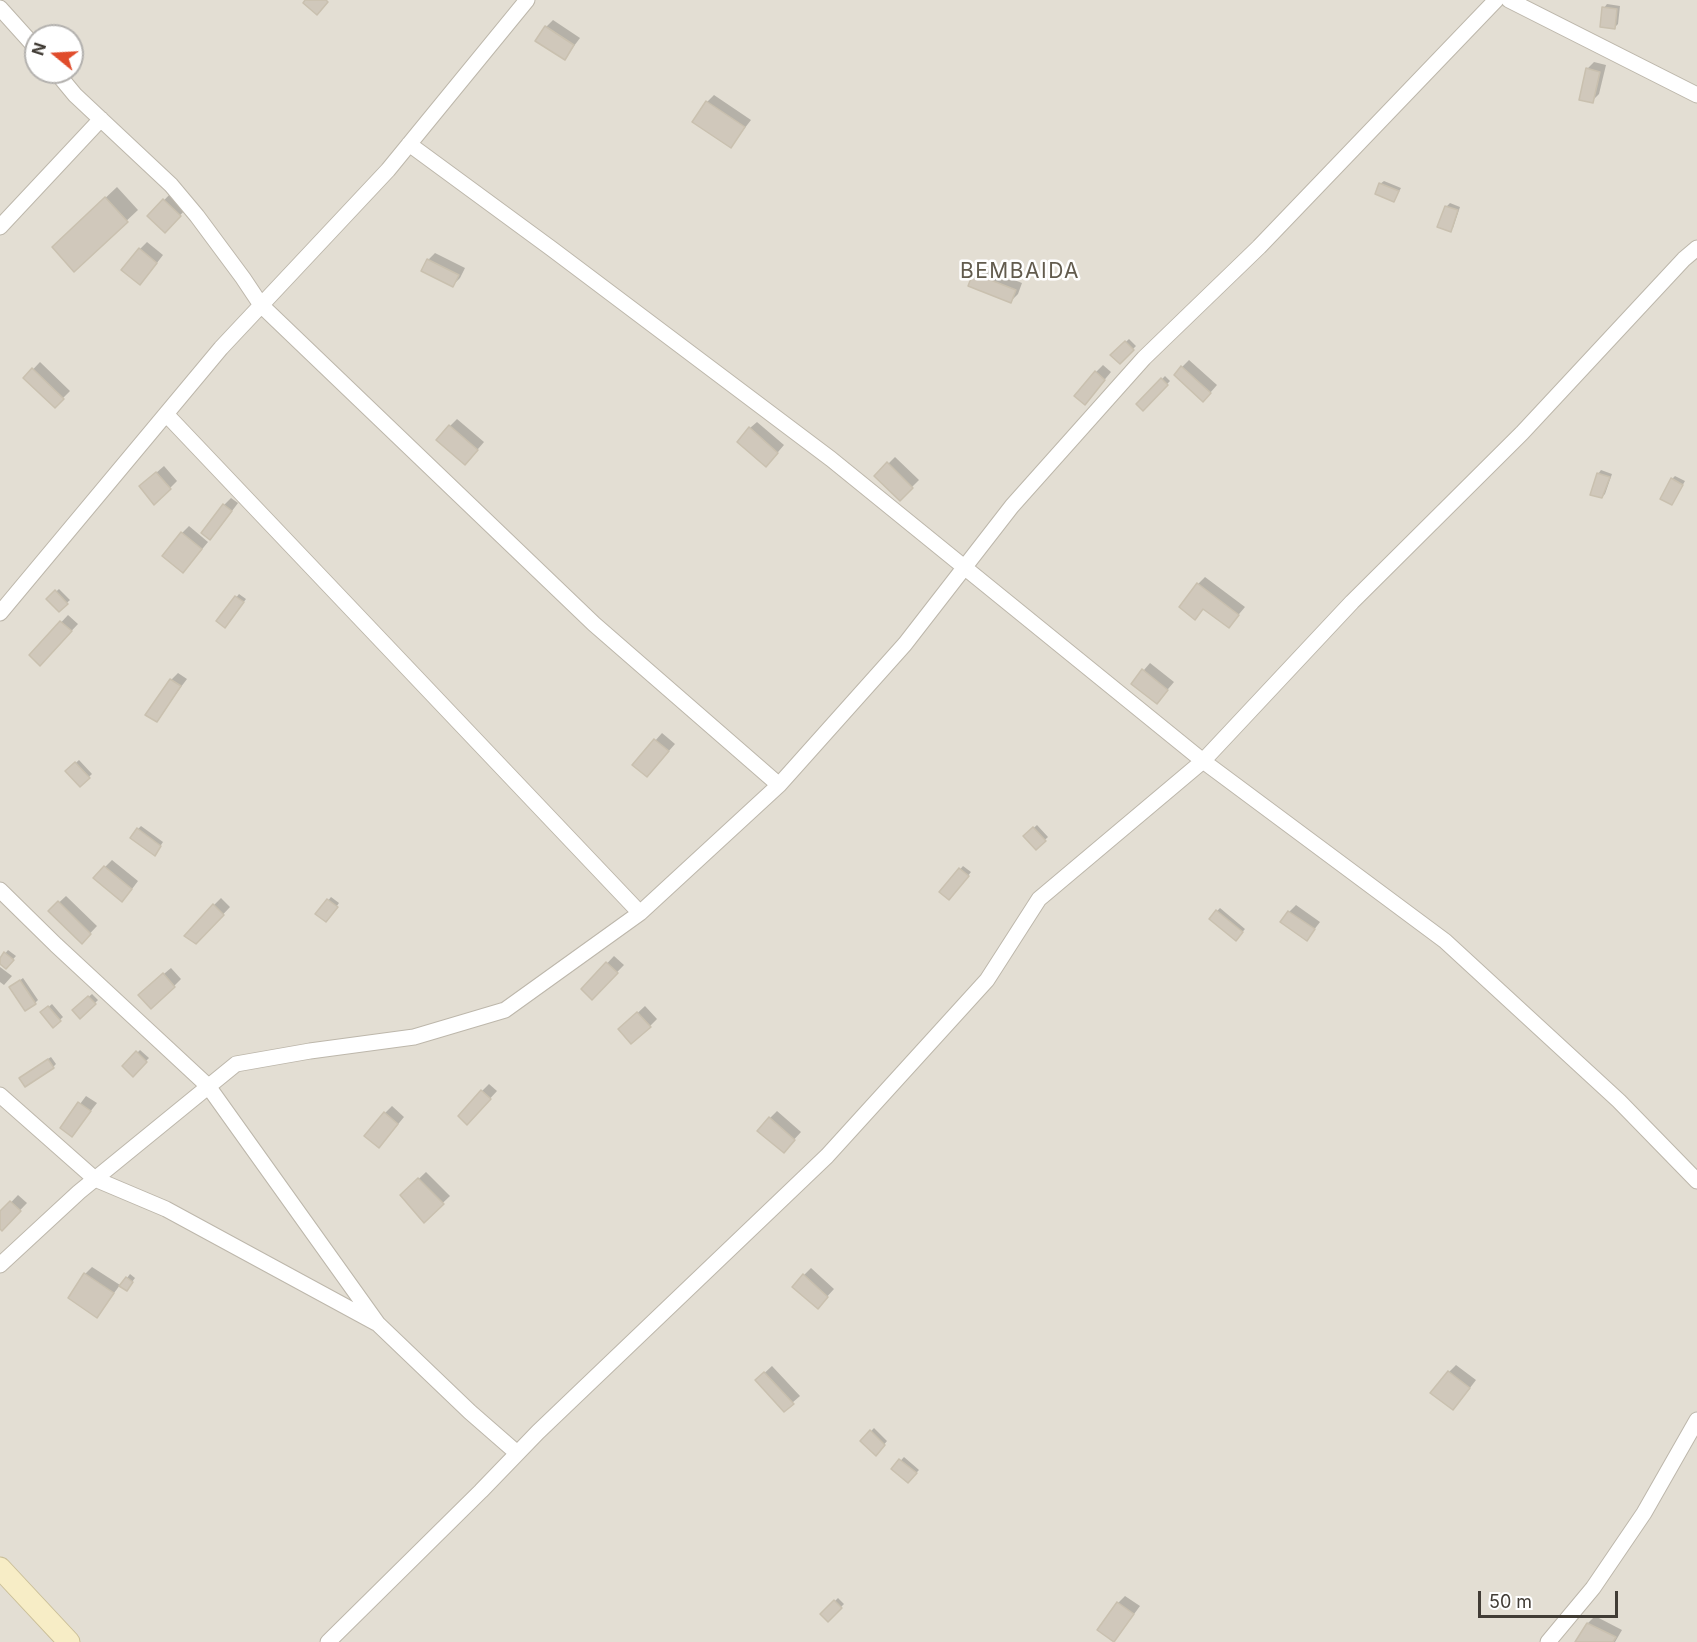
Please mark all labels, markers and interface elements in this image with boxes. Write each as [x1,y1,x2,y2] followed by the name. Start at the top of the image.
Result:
[24,24,84,84] north arrow
[27,40,50,58] text: N
[960,259,1080,285] district label: BEMBAIDA
[1481,1579,1620,1617] scale bar
[1489,1591,1532,1612] text: 50 m

